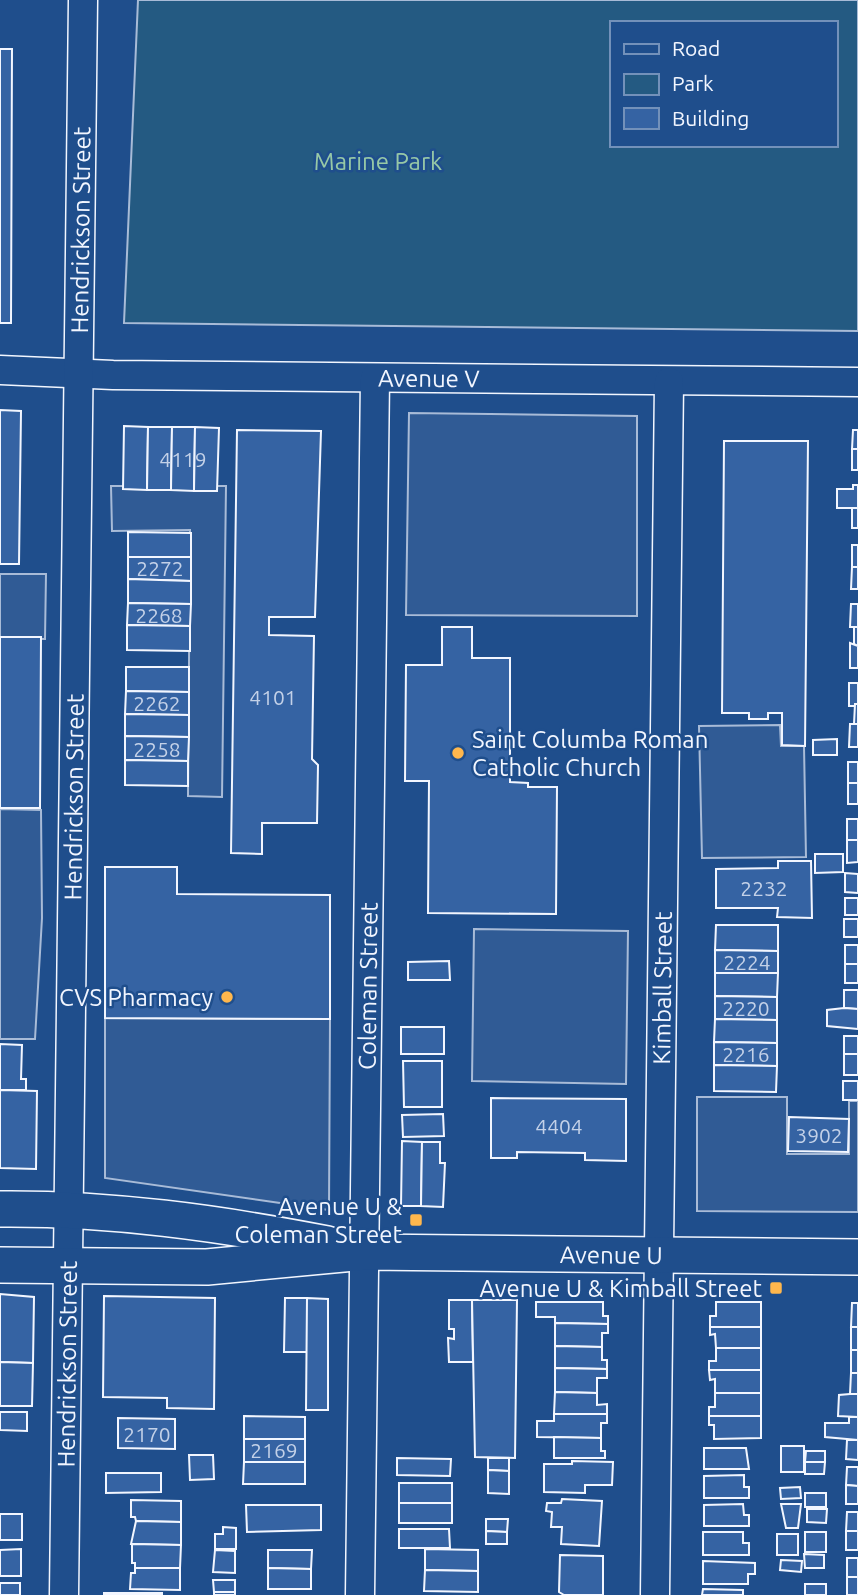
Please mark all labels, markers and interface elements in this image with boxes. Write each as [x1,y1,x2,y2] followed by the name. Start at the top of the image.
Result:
[610,21,837,147] legend
[672,36,720,60] text: Road
[672,71,714,95] text: Park
[672,106,749,130] text: Building
[66,126,95,334] street label: Hendrickson Street
[314,148,442,175] park label: Marine Park
[378,364,480,392] street label: Avenue V
[159,447,207,471] house number: 4119
[136,556,184,580] house number: 2272
[135,603,183,627] house number: 2268
[249,685,297,709] house number: 4101
[133,691,181,715] house number: 2262
[59,693,88,901] street label: Hendrickson Street
[472,726,708,781] place label: Saint Columba Roman Catholic Church
[133,737,181,761] house number: 2258
[450,745,466,761] marker: Saint Columba Roman Catholic Church
[740,876,788,900] house number: 2232
[353,902,382,1070] street label: Coleman Street
[648,911,676,1065] street label: Kimball Street
[723,950,771,974] house number: 2224
[59,984,213,1011] place label: CVS Pharmacy
[219,989,235,1005] marker: CVS Pharmacy
[722,996,770,1020] house number: 2220
[722,1042,770,1066] house number: 2216
[535,1114,583,1138] house number: 4404
[795,1123,843,1147] house number: 3902
[234,1193,403,1248] place label: Avenue U & Coleman Street
[408,1212,424,1228] marker: Avenue U & Coleman Street
[560,1240,663,1269] street label: Avenue U
[52,1260,81,1468] street label: Hendrickson Street
[479,1275,763,1302] place label: Avenue U & Kimball Street
[768,1280,784,1296] marker: Avenue U & Kimball Street
[123,1422,171,1446] house number: 2170
[250,1438,298,1462] house number: 2169

